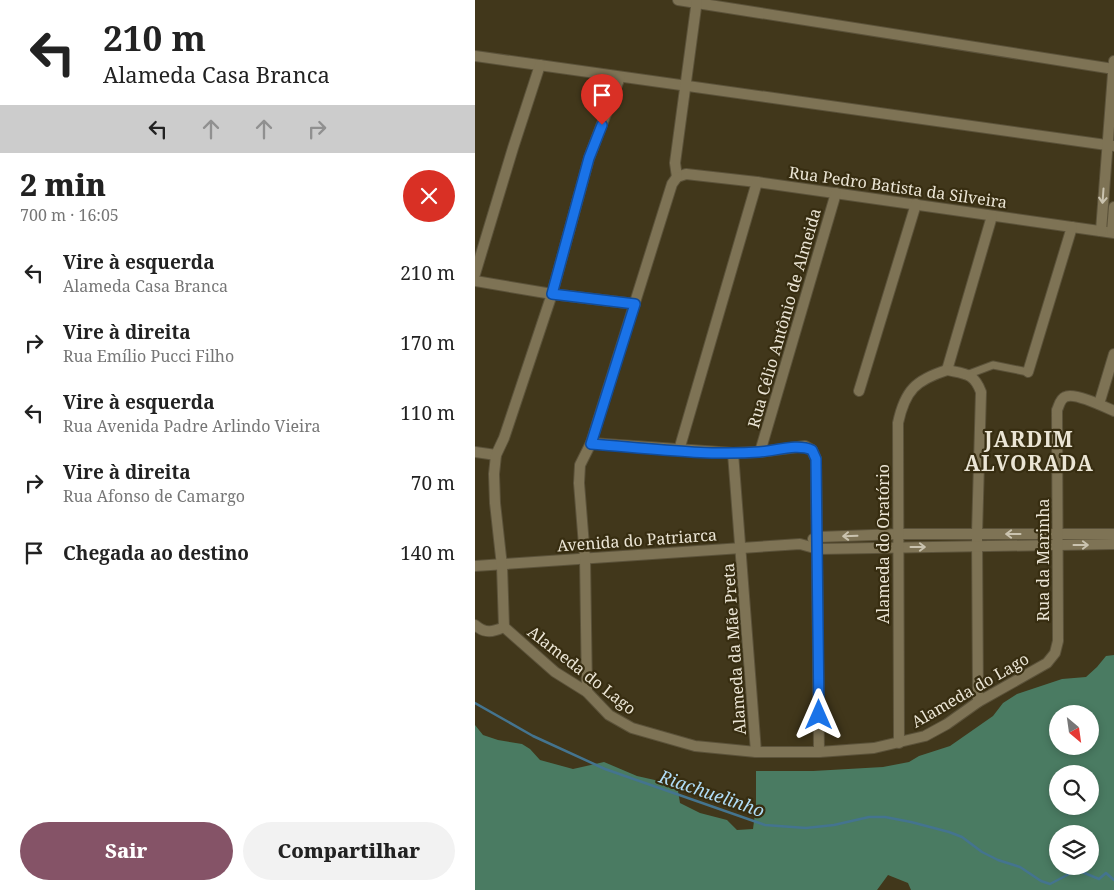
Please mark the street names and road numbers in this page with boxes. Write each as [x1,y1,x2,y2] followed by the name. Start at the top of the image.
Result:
[788,161,1008,213] street label: Rua Pedro Batista da Silveira
[742,206,826,430] street label: Rua Célio Antônio de Almeida
[872,464,894,624] street label: Alameda do Oratório
[1032,499,1054,621] street label: Rua da Marinha
[556,523,718,557] street label: Avenida do Patriarca
[717,562,751,736] street label: Alameda da Mãe Preta
[523,621,641,719] street label: Alameda do Lago
[907,647,1033,733] street label: Alameda do Lago

